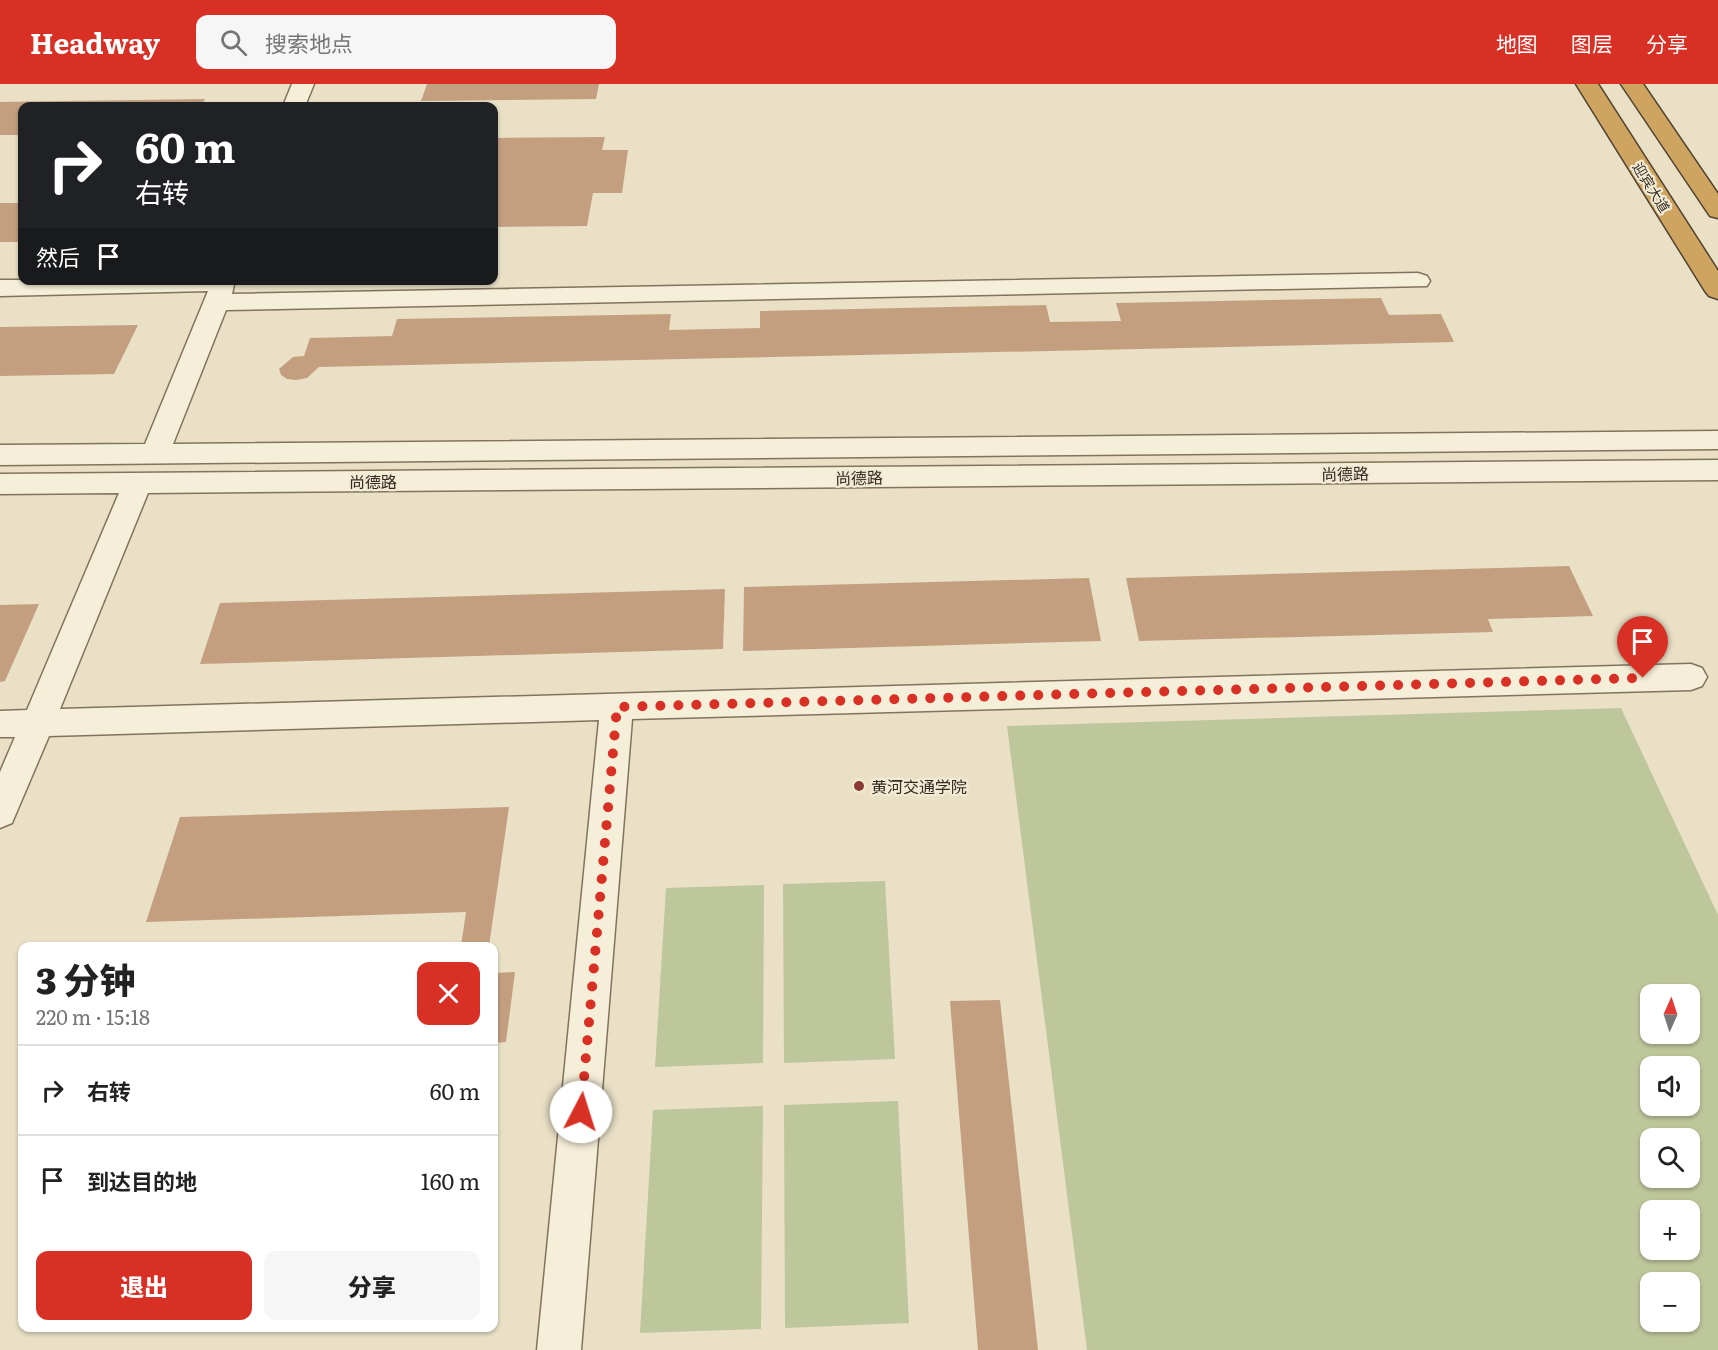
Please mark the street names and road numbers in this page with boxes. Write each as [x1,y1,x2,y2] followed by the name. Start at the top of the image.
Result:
[1629,158,1675,216] street label: 迎宾大道
[1321,461,1369,485] street label: 尚德路
[835,465,883,489] street label: 尚德路
[349,469,397,493] street label: 尚德路

